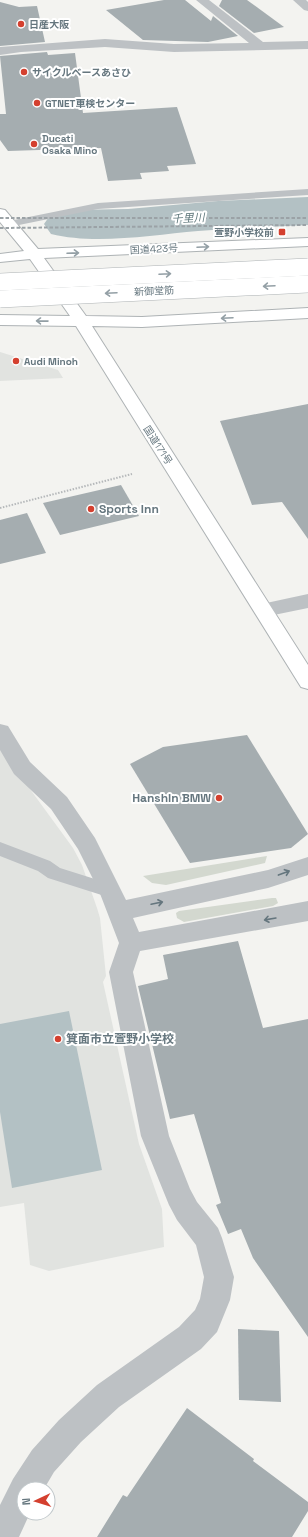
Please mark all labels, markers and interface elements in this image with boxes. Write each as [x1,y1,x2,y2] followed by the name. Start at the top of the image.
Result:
[29,18,70,31] place label: 日産大阪
[16,19,26,29] marker: 日産大阪
[32,66,131,79] place label: サイクルベースあさひ
[19,67,29,77] marker: サイクルベースあさひ
[45,97,135,110] place label: GTNET車検センター
[32,98,42,108] marker: GTNET車検センター
[42,132,97,157] place label: Ducati Osaka Mino
[29,139,39,149] marker: Ducati Osaka Mino
[171,210,206,226] water label: 千里川
[214,226,274,239] place label: 萱野小学校前
[277,227,287,237] marker: 萱野小学校前
[130,241,178,257] street label: 国道423号
[196,243,209,251] one-way arrow
[66,249,79,257] one-way arrow
[158,270,171,278] one-way arrow
[263,282,276,289] one-way arrow
[134,283,174,299] street label: 新御堂筋
[105,290,118,297] one-way arrow
[221,314,234,321] one-way arrow
[36,317,49,325] one-way arrow
[24,355,78,368] place label: Audi Minoh
[11,356,21,366] marker: Audi Minoh
[141,423,175,467] street label: 国道171号
[99,501,159,517] place label: Sports Inn
[86,504,96,514] marker: Sports Inn
[132,790,211,806] place label: Hanshin BMW
[214,793,224,803] marker: Hanshin BMW
[277,869,289,877] one-way arrow
[150,898,163,906] one-way arrow
[264,915,277,923] one-way arrow
[66,1031,174,1047] place label: 箕面市立萱野小学校
[53,1034,63,1044] marker: 箕面市立萱野小学校
[16,1481,56,1521] north arrow
[19,1498,33,1506] text: N

